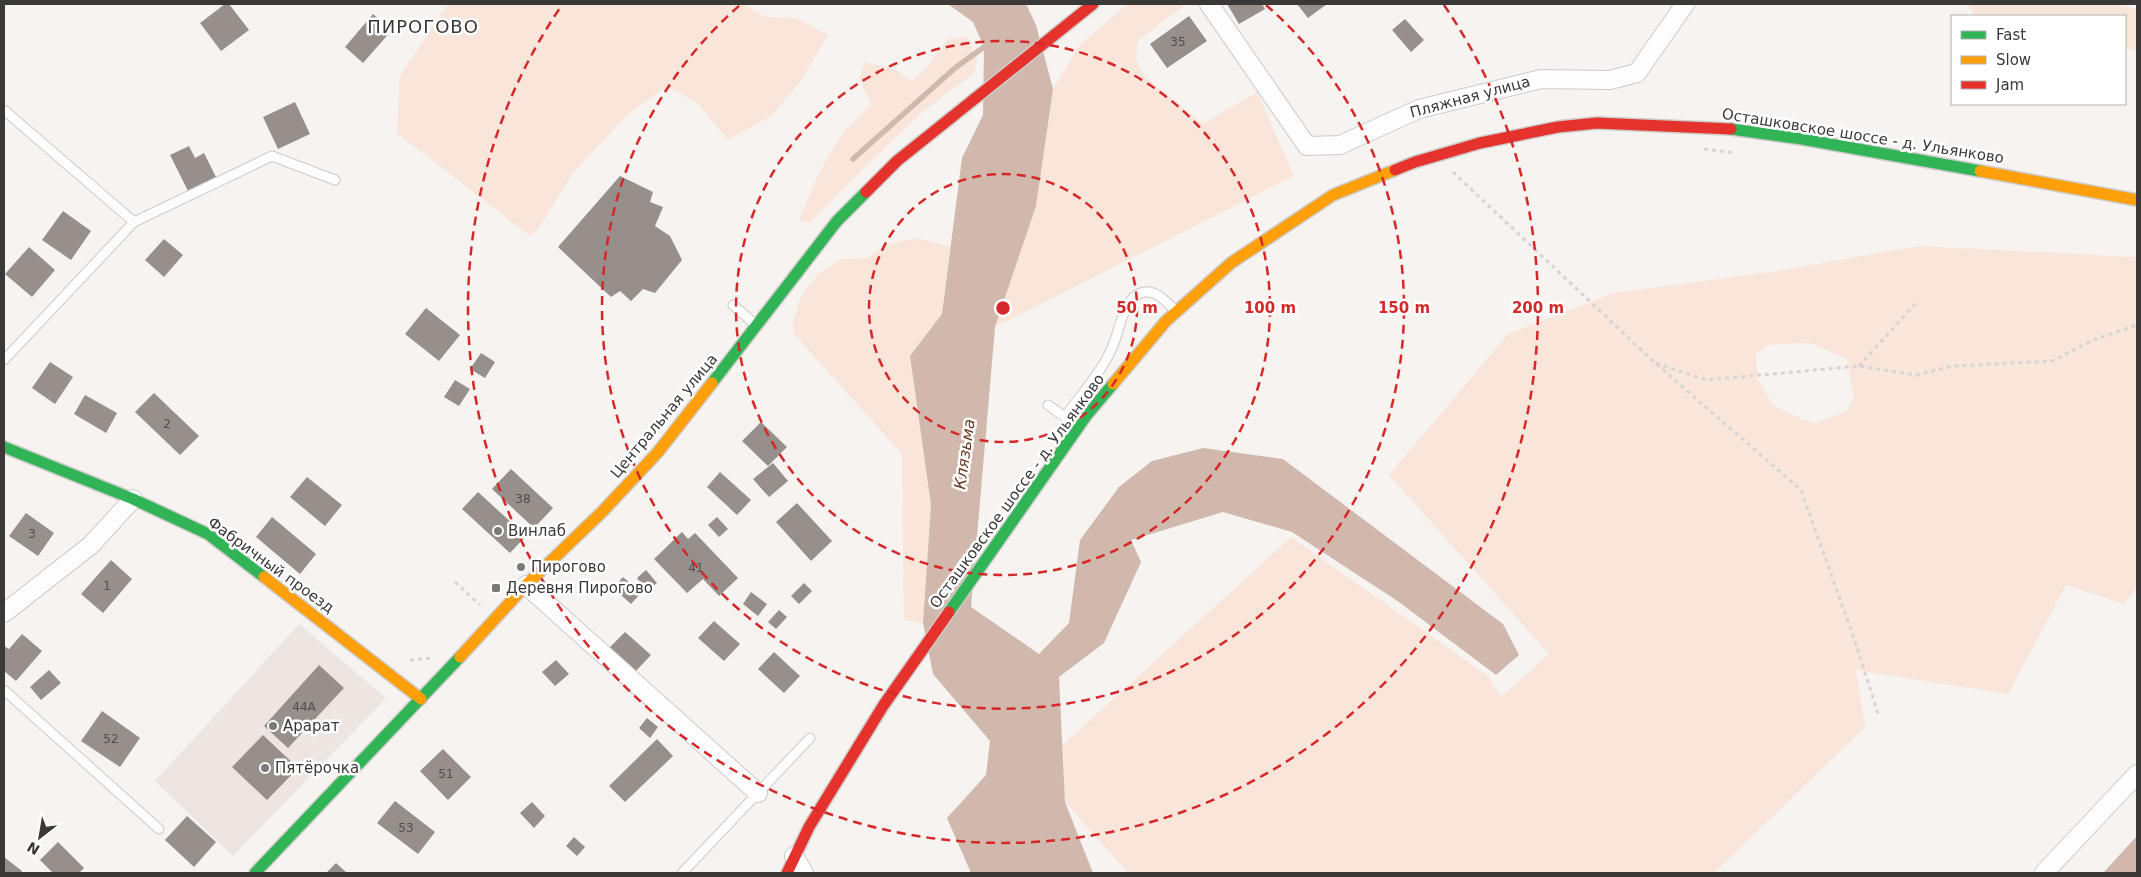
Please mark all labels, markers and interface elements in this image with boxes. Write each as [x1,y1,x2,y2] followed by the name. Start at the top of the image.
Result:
[1951,15,2126,105] legend
[367,16,479,37] district label: ПИРОГОВО
[1996,26,2026,44] text: Fast
[1170,35,1186,49] house number: 35
[1996,51,2031,69] text: Slow
[1408,72,1532,122] street label: Пляжная улица
[1995,76,2024,94] text: Jam
[1721,105,2005,167] street label: Осташковское шоссе - д. Ульянково
[994,299,1012,317] centre of rings
[1116,299,1158,317] text: 50 m
[1244,299,1296,317] text: 100 m
[1378,299,1430,317] text: 150 m
[1512,299,1564,317] text: 200 m
[607,350,721,482] street label: Центральная улица
[926,370,1108,612] street label: Осташковское шоссе - д. Ульянково
[163,417,171,431] house number: 2
[950,418,979,491] water label: Клязьма
[515,492,531,506] house number: 38
[204,513,338,617] street label: Фабричный проезд
[508,522,566,540] place label: Винлаб
[492,525,504,537] marker: Винлаб
[28,527,36,541] house number: 3
[531,558,606,576] place label: Пирогово
[515,561,527,573] marker: Пирогово
[688,561,704,575] house number: 41
[103,579,111,593] house number: 1
[506,579,653,597] place label: Деревня Пирогово
[490,582,502,594] marker: Деревня Пирогово
[292,700,317,714] house number: 44А
[283,717,340,735] place label: Арарат
[267,720,279,732] marker: Арарат
[103,732,119,746] house number: 52
[275,759,359,777] place label: Пятёрочка
[259,762,271,774] marker: Пятёрочка
[438,767,454,781] house number: 51
[15,812,65,862] north arrow
[398,821,414,835] house number: 53
[24,838,42,858] text: N

